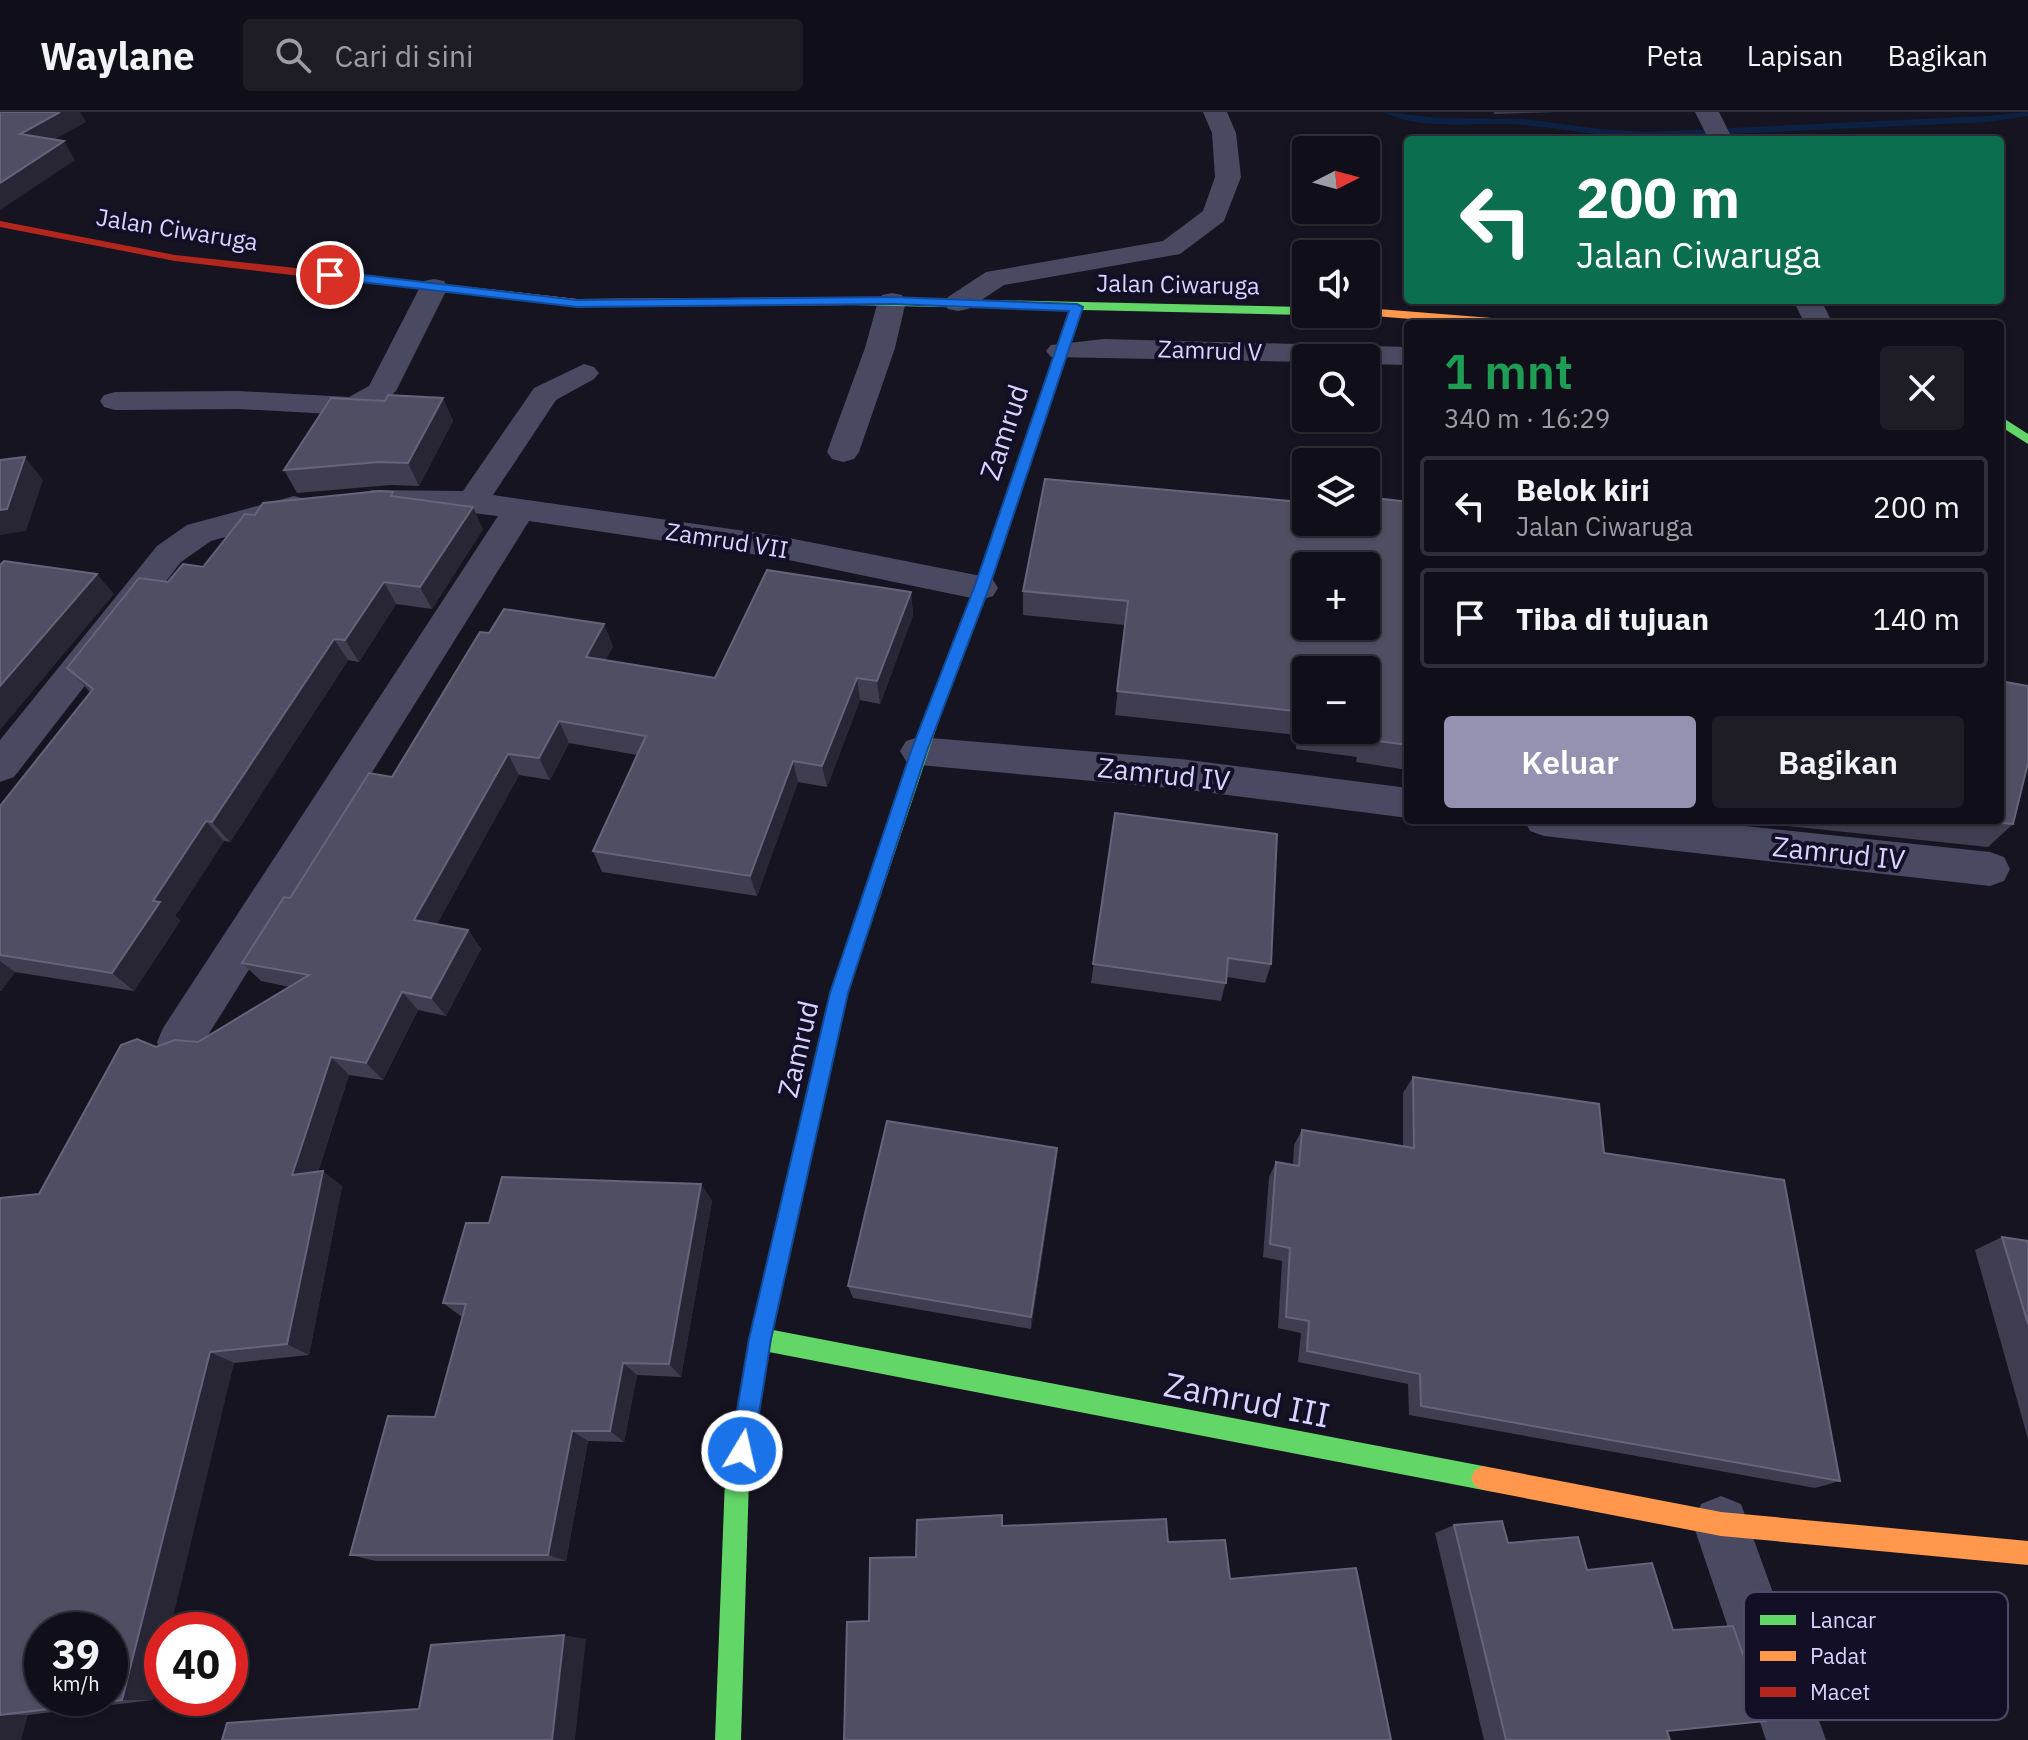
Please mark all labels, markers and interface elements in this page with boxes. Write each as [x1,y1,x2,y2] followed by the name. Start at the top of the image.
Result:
[243,19,803,91] search box
[40,31,195,80] text: Waylane
[271,33,315,77] icon: search
[335,36,473,75] text: Cari di sini
[1646,37,1703,74] text: Peta
[1747,37,1844,74] text: Lapisan
[1888,37,1988,74] text: Bagikan
[1292,136,1380,224] north arrow
[1292,136,1380,744] map controls
[1576,161,1740,233] text: 200 m
[1444,168,1548,272] icon: left
[94,200,261,258] street label: Jalan Ciwaruga
[1576,231,1821,278] text: Jalan Ciwaruga
[1292,240,1380,328] button: sound
[296,241,364,309] pin
[308,253,352,297] icon: arrive
[1096,267,1260,301] street label: Jalan Ciwaruga
[1157,332,1263,368] street label: Zamrud V
[1444,340,1573,402] text: 1 mnt
[1292,344,1380,432] button: search
[1880,346,1964,430] button: close
[971,379,1036,484] street label: Zamrud
[1444,401,1610,435] text: 340 m · 16:29
[1292,448,1380,536] button: layers
[1516,470,1650,509] text: Belok kiri
[1448,484,1492,528] icon: left
[1873,487,1960,526] text: 200 m
[1516,509,1693,543] text: Jalan Ciwaruga
[664,515,791,565] street label: Zamrud VII
[1292,552,1380,640] button: +
[1448,596,1492,640] icon: arrive
[1516,599,1709,638] text: Tiba di tujuan
[1873,599,1960,638] text: 140 m
[1292,656,1380,744] button: −
[1444,716,1696,808] button: Keluar
[1712,716,1964,808] button: Bagikan
[1096,748,1232,799] street label: Zamrud IV
[1771,827,1907,878] street label: Zamrud IV
[768,997,827,1101] street label: Zamrud
[1161,1361,1334,1437] street label: Zamrud III
[700,1409,784,1493] position arrow
[1744,1592,2008,1720] legend
[1810,1605,1876,1634] text: Lancar
[144,1612,248,1716] speed limit sign: 40
[52,1628,100,1680] text: 39
[1810,1641,1867,1670] text: Padat
[52,1670,100,1697] text: km/h
[1810,1677,1870,1706] text: Macet

